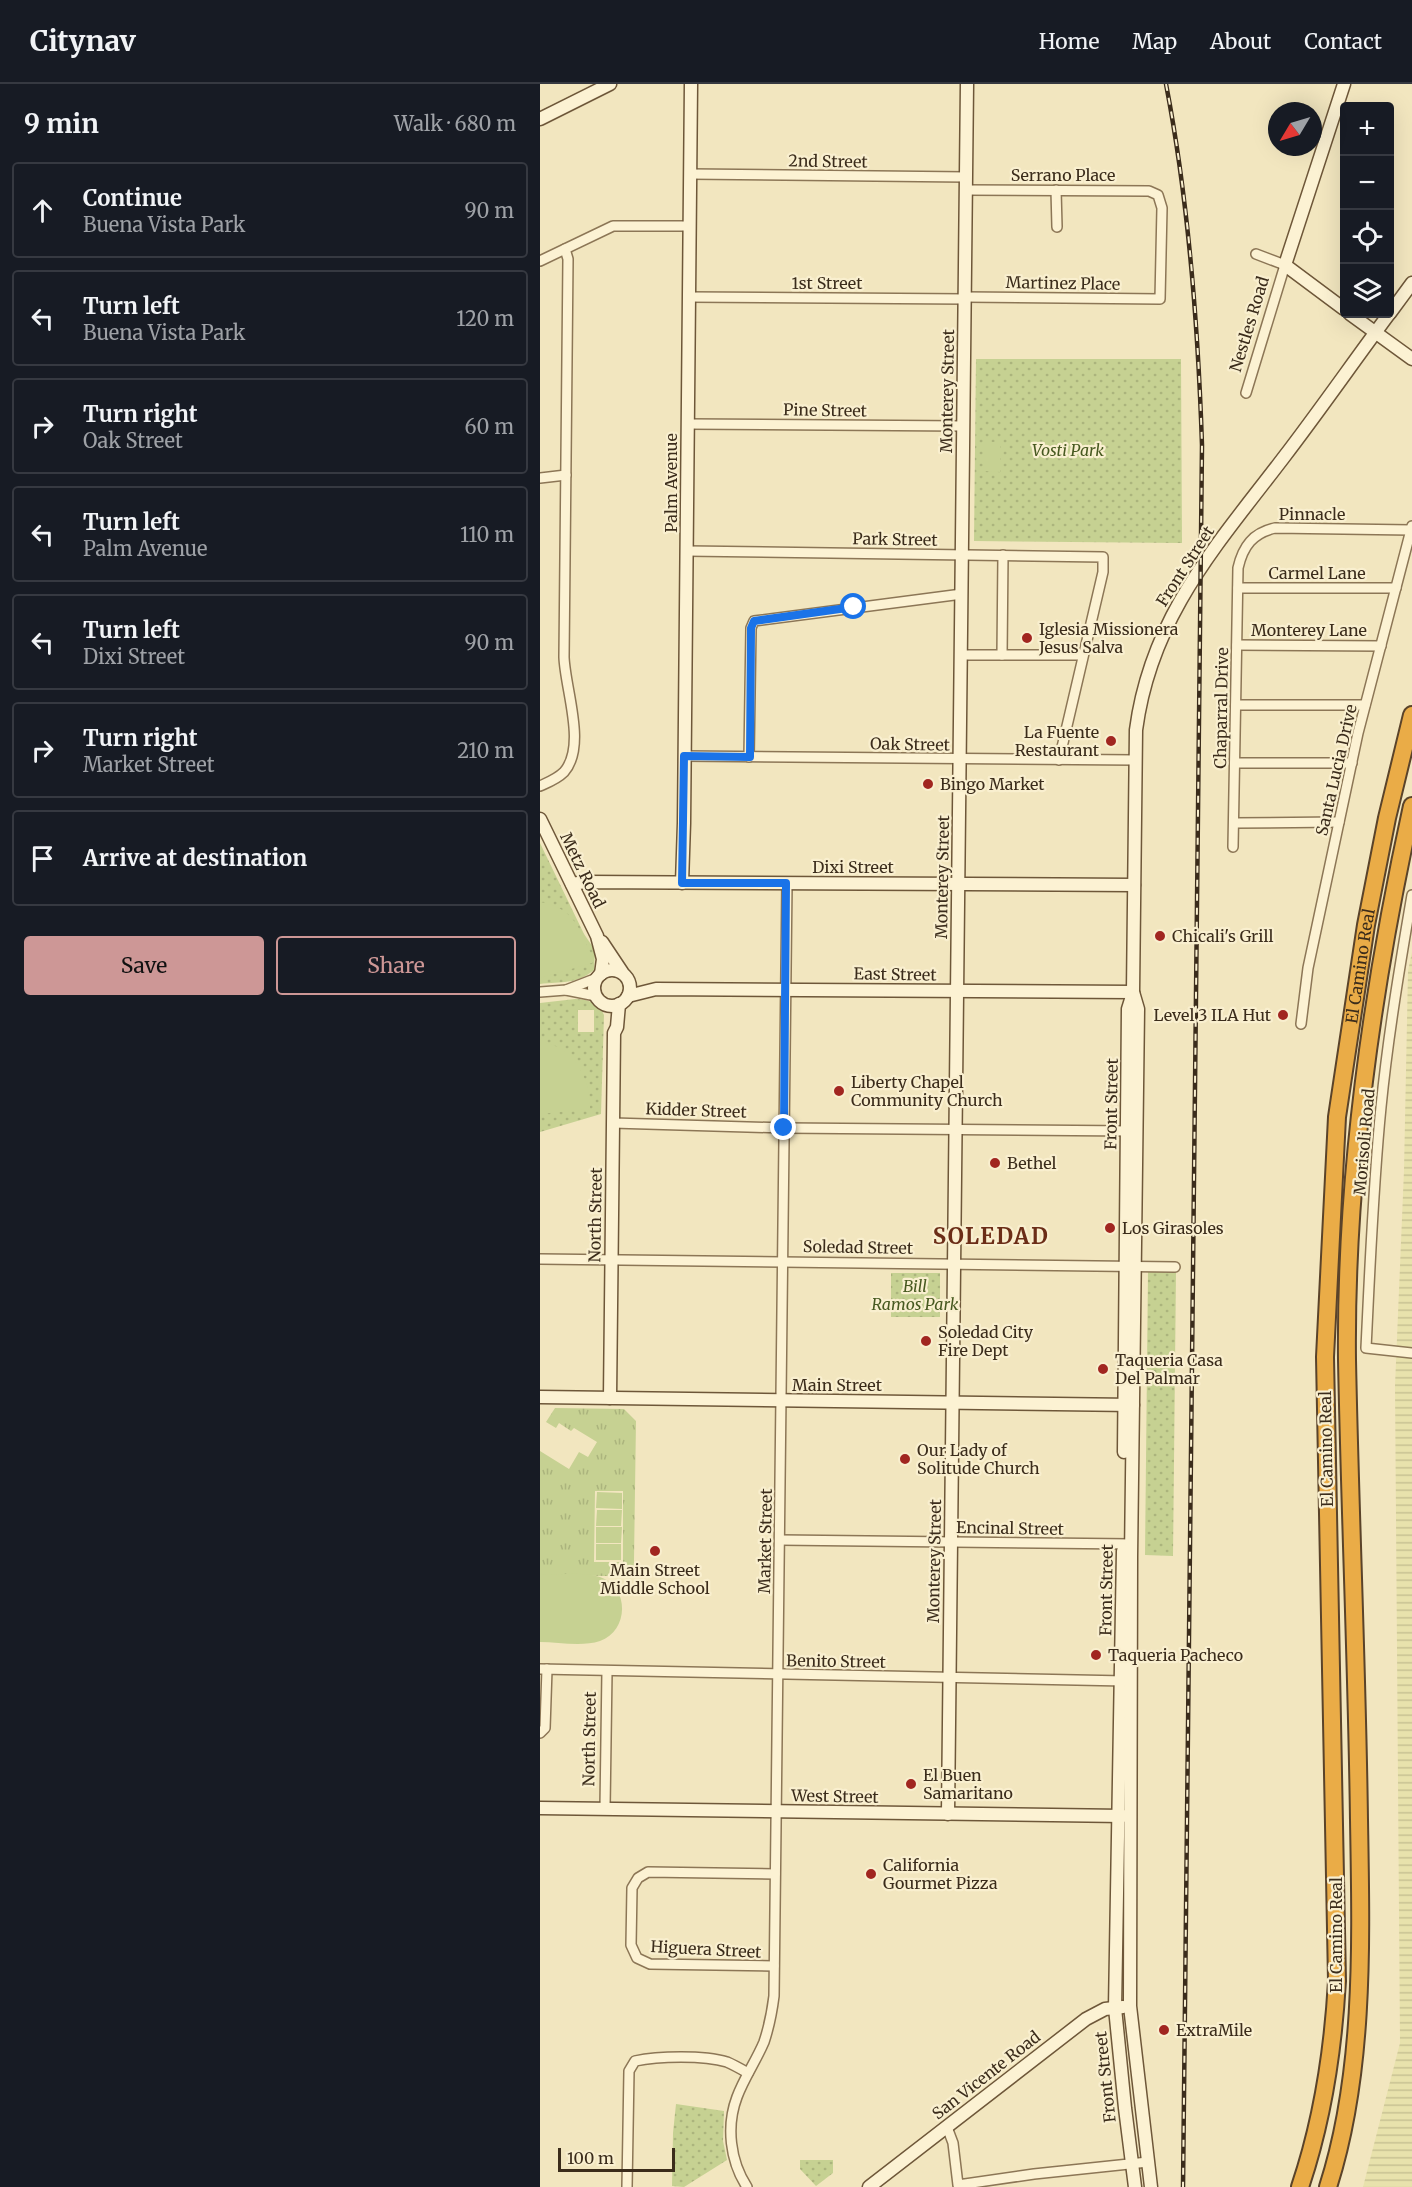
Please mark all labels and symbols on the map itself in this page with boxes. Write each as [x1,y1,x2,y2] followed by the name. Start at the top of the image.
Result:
[1268,102,1322,156] north arrow
[788,150,869,172] street label: 2nd Street
[1011,165,1115,185] street label: Serrano Place
[1006,272,1120,294] street label: Martinez Place
[792,273,863,293] street label: 1st Street
[1225,274,1273,374] street label: Nestles Road
[936,328,958,453] street label: Monterey Street
[783,399,868,421] street label: Pine Street
[661,433,681,533] street label: Palm Avenue
[1032,440,1104,460] park label: Vosti Park
[1279,504,1345,524] street label: Pinnacle
[1152,522,1219,610] street label: Front Street
[852,528,938,550] street label: Park Street
[1268,563,1366,583] street label: Carmel Lane
[840,593,866,619] route start
[1038,619,1179,657] place label: Iglesia Missionera Jesus Salva
[1251,620,1367,640] street label: Monterey Lane
[1020,631,1034,645] marker: Iglesia Missionera Jesus Salva
[1210,647,1232,769] street label: Chaparral Drive
[1311,702,1361,838] street label: Santa Lucia Drive
[1015,722,1100,760] place label: La Fuente Restaurant
[870,733,951,755] street label: Oak Street
[1104,734,1118,748] marker: La Fuente Restaurant
[940,774,1045,794] place label: Bingo Market
[921,777,935,791] marker: Bingo Market
[931,814,953,939] street label: Monterey Street
[556,829,610,911] street label: Metz Road
[812,857,895,877] street label: Dixi Street
[1341,907,1379,1025] street label: El Camino Real
[1172,926,1273,946] place label: Chicali's Grill
[1153,929,1167,943] marker: Chicali's Grill
[853,963,937,985] street label: East Street
[1154,1005,1272,1025] place label: Level 3 ILA Hut
[1276,1008,1290,1022] marker: Level 3 ILA Hut
[1100,1057,1122,1150] street label: Front Street
[851,1072,1003,1110] place label: Liberty Chapel Community Church
[832,1084,846,1098] marker: Liberty Chapel Community Church
[1349,1087,1379,1196] street label: Morisoli Road
[645,1098,748,1122] street label: Kidder Street
[770,1114,796,1140] route end
[1007,1153,1057,1173] place label: Bethel
[988,1156,1002,1170] marker: Bethel
[584,1167,606,1263] street label: North Street
[1122,1218,1224,1238] place label: Los Girasoles
[1103,1221,1117,1235] marker: Los Girasoles
[933,1222,1049,1250] district label: SOLEDAD
[803,1236,914,1258] street label: Soledad Street
[872,1276,959,1314] park label: Bill Ramos Park
[938,1322,1034,1360] place label: Soledad City Fire Dept
[919,1334,933,1348] marker: Soledad City Fire Dept
[1115,1350,1223,1388] place label: Taqueria Casa Del Palmar
[1096,1362,1110,1376] marker: Taqueria Casa Del Palmar
[792,1375,883,1395] street label: Main Street
[1315,1391,1337,1507] street label: El Camino Real
[917,1440,1040,1478] place label: Our Lady of Solitude Church
[898,1452,912,1466] marker: Our Lady of Solitude Church
[754,1488,776,1594] street label: Market Street
[923,1498,945,1623] street label: Monterey Street
[956,1517,1065,1539] street label: Encinal Street
[1095,1543,1117,1636] street label: Front Street
[648,1544,662,1558] marker: Main Street Middle School
[600,1560,710,1598] place label: Main Street Middle School
[1108,1645,1243,1665] place label: Taqueria Pacheco
[1089,1648,1103,1662] marker: Taqueria Pacheco
[786,1650,887,1672] street label: Benito Street
[578,1691,600,1787] street label: North Street
[923,1765,1013,1803] place label: El Buen Samaritano
[904,1777,918,1791] marker: El Buen Samaritano
[790,1785,880,1807] street label: West Street
[883,1855,998,1893] place label: California Gourmet Pizza
[864,1867,878,1881] marker: California Gourmet Pizza
[1326,1877,1346,1993] street label: El Camino Real
[650,1936,763,1962] street label: Higuera Street
[1176,2020,1252,2040] place label: ExtraMile
[1157,2023,1171,2037] marker: ExtraMile
[928,2026,1044,2124] street label: San Vicente Road
[1090,2030,1120,2124] street label: Front Street
[558,2145,675,2172] scale bar

